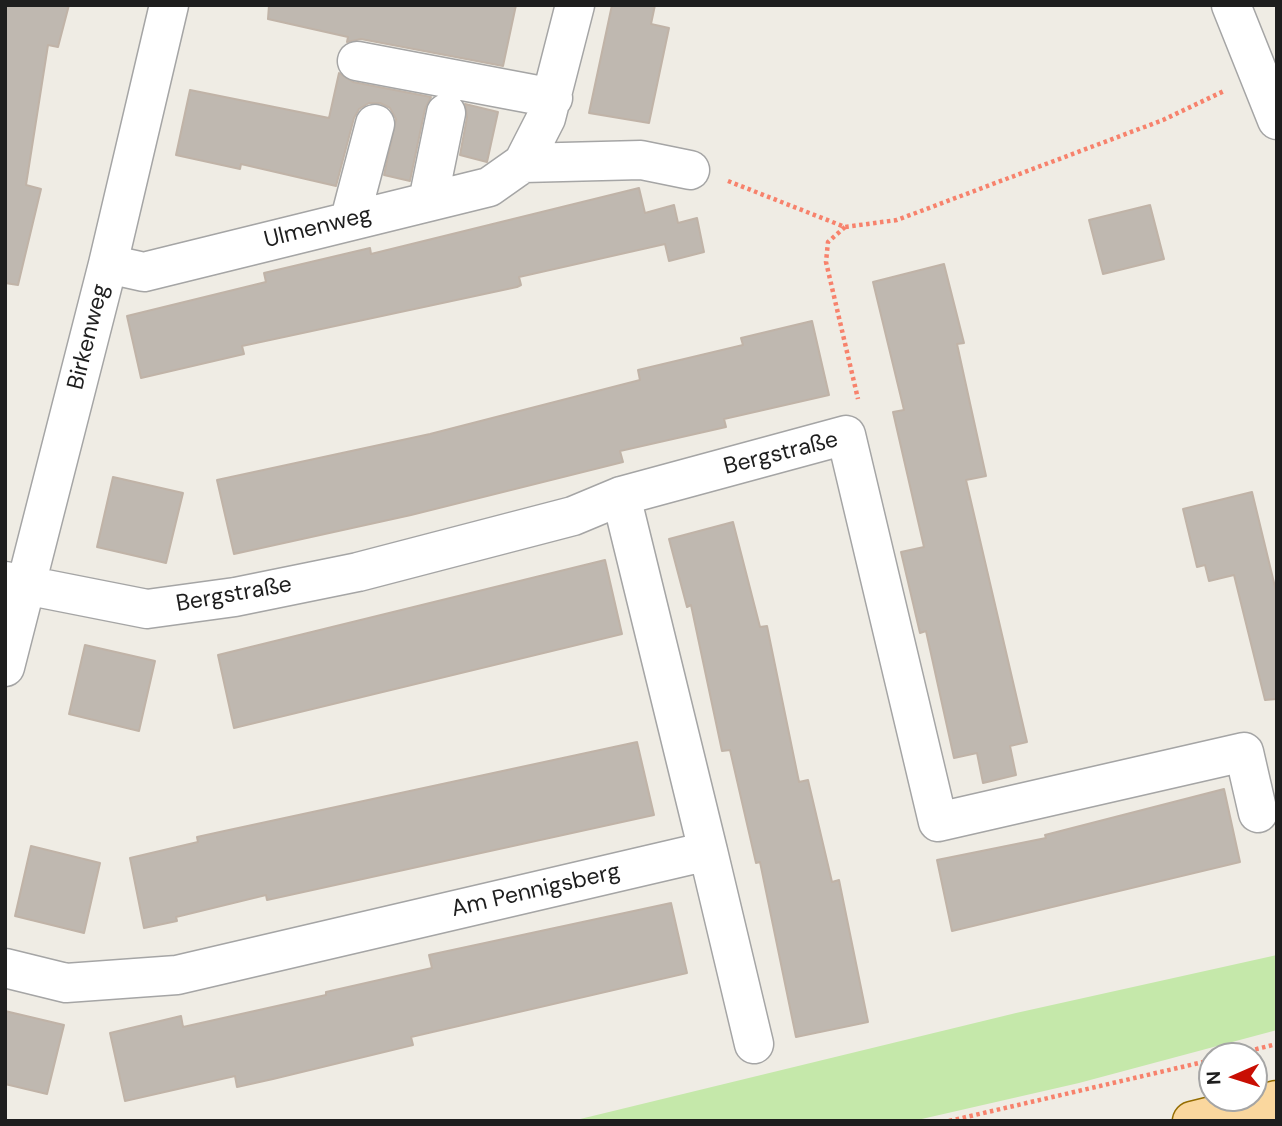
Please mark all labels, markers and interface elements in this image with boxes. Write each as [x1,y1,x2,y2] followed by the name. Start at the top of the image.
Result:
[261,201,375,255] street label: Ulmenweg
[63,281,115,393] street label: Birkenweg
[721,426,841,482] street label: Bergstraße
[174,571,294,619] street label: Bergstraße
[449,858,623,924] street label: Am Pennigsberg
[1198,1042,1268,1112] north arrow
[1201,1070,1226,1086] text: N

